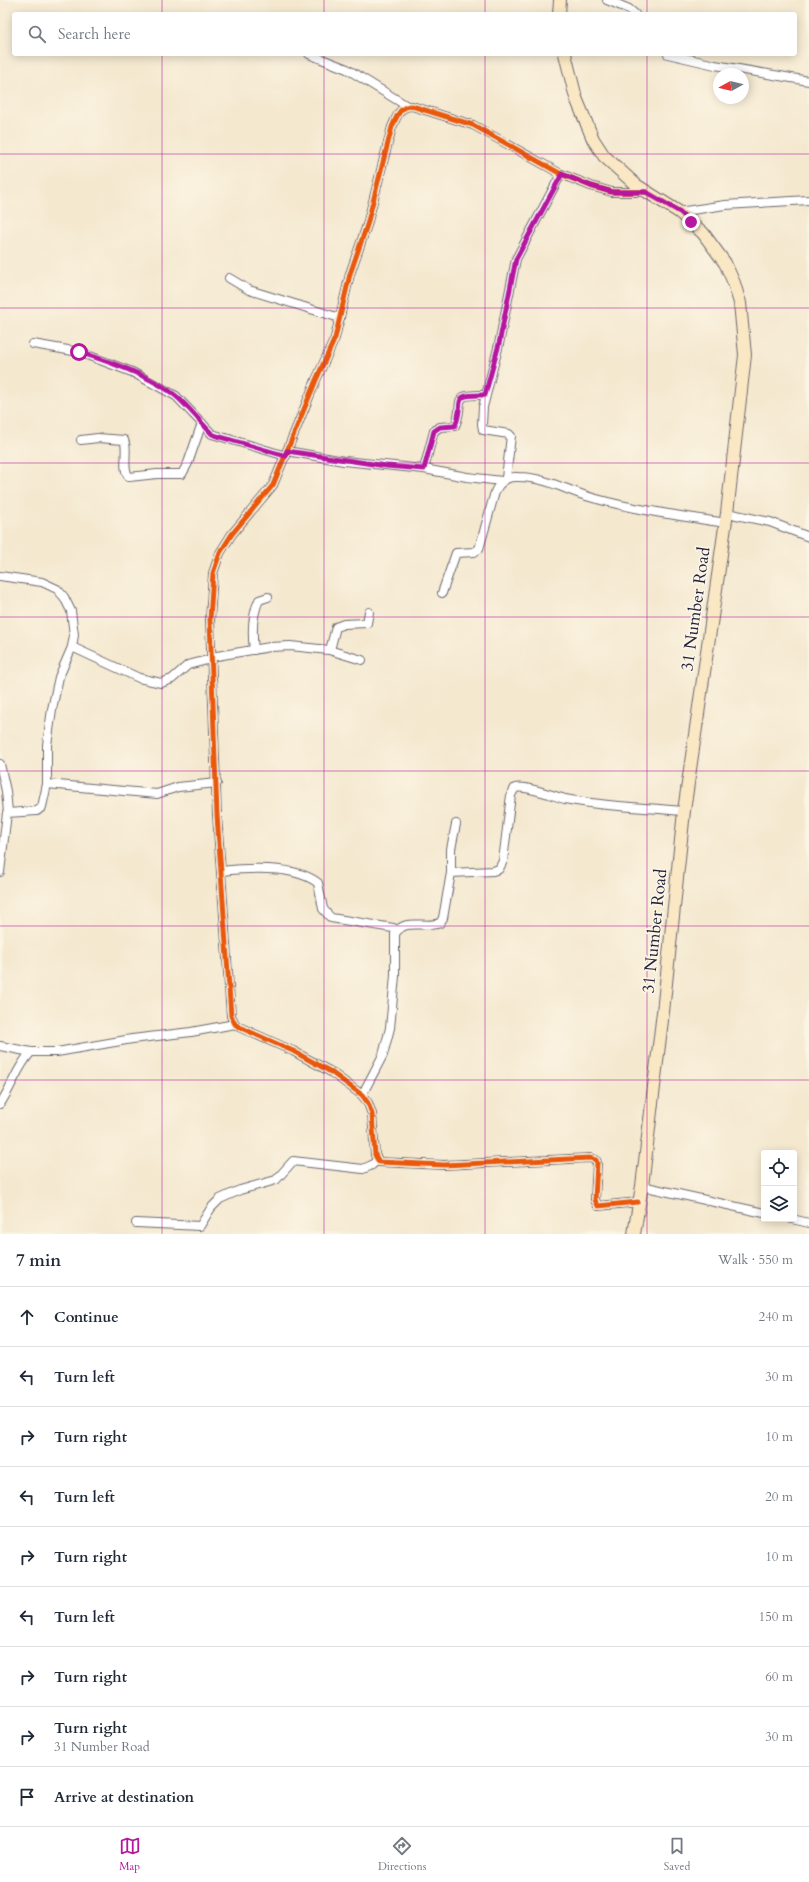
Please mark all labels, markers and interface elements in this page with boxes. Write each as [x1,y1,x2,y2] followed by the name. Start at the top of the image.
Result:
[12,12,797,56] search box
[26,23,48,45] icon: search
[58,24,131,44] text: Search here
[713,68,749,104] north arrow
[682,213,700,231] route end
[70,343,88,361] route start
[675,545,716,673] street label: 31 Number Road
[637,868,672,994] street label: 31 Number Road
[761,1150,797,1222] map controls
[761,1150,797,1186] button: locate
[761,1186,797,1222] button: layers
[16,1249,61,1272] text: 7 min
[718,1251,793,1269] text: Walk · 550 m
[16,1306,38,1328] icon: ahead
[54,1307,119,1327] text: Continue
[759,1308,793,1326] text: 240 m
[16,1366,38,1388] icon: left
[54,1367,115,1387] text: Turn left
[765,1368,793,1386] text: 30 m
[16,1426,38,1448] icon: right
[54,1427,127,1447] text: Turn right
[765,1428,793,1446] text: 10 m
[16,1486,38,1508] icon: left
[54,1487,115,1507] text: Turn left
[765,1488,793,1506] text: 20 m
[16,1546,38,1568] icon: right
[54,1547,127,1567] text: Turn right
[765,1548,793,1566] text: 10 m
[16,1606,38,1628] icon: left
[54,1607,115,1627] text: Turn left
[759,1608,793,1626] text: 150 m
[16,1666,38,1688] icon: right
[54,1667,127,1687] text: Turn right
[765,1668,793,1686] text: 60 m
[54,1718,127,1738] text: Turn right
[16,1726,38,1748] icon: right
[765,1728,793,1746] text: 30 m
[54,1738,150,1756] text: 31 Number Road
[16,1786,38,1808] icon: arrive
[54,1787,194,1807] text: Arrive at destination
[119,1835,141,1874] tab: Map
[378,1835,426,1874] tab: Directions
[664,1835,690,1874] tab: Saved

